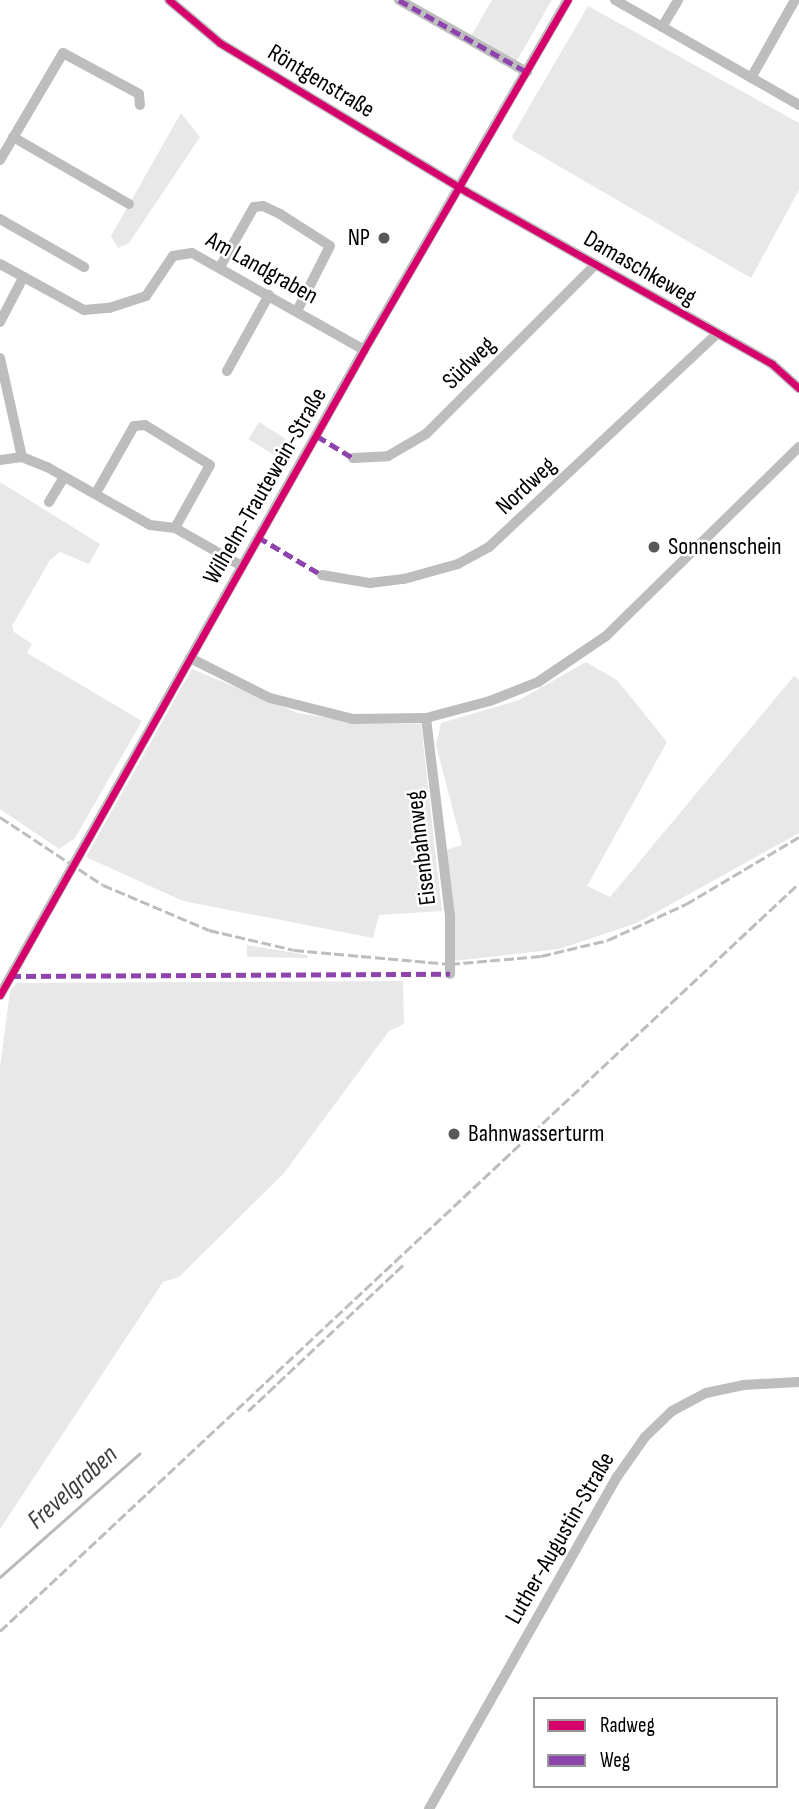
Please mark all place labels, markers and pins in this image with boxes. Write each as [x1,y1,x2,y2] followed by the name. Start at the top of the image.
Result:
[348,224,370,252] place label: NP
[376,230,392,246] marker: NP
[668,533,782,561] place label: Sonnenschein
[646,539,662,555] marker: Sonnenschein
[468,1120,604,1148] place label: Bahnwasserturm
[446,1126,462,1142] marker: Bahnwasserturm

